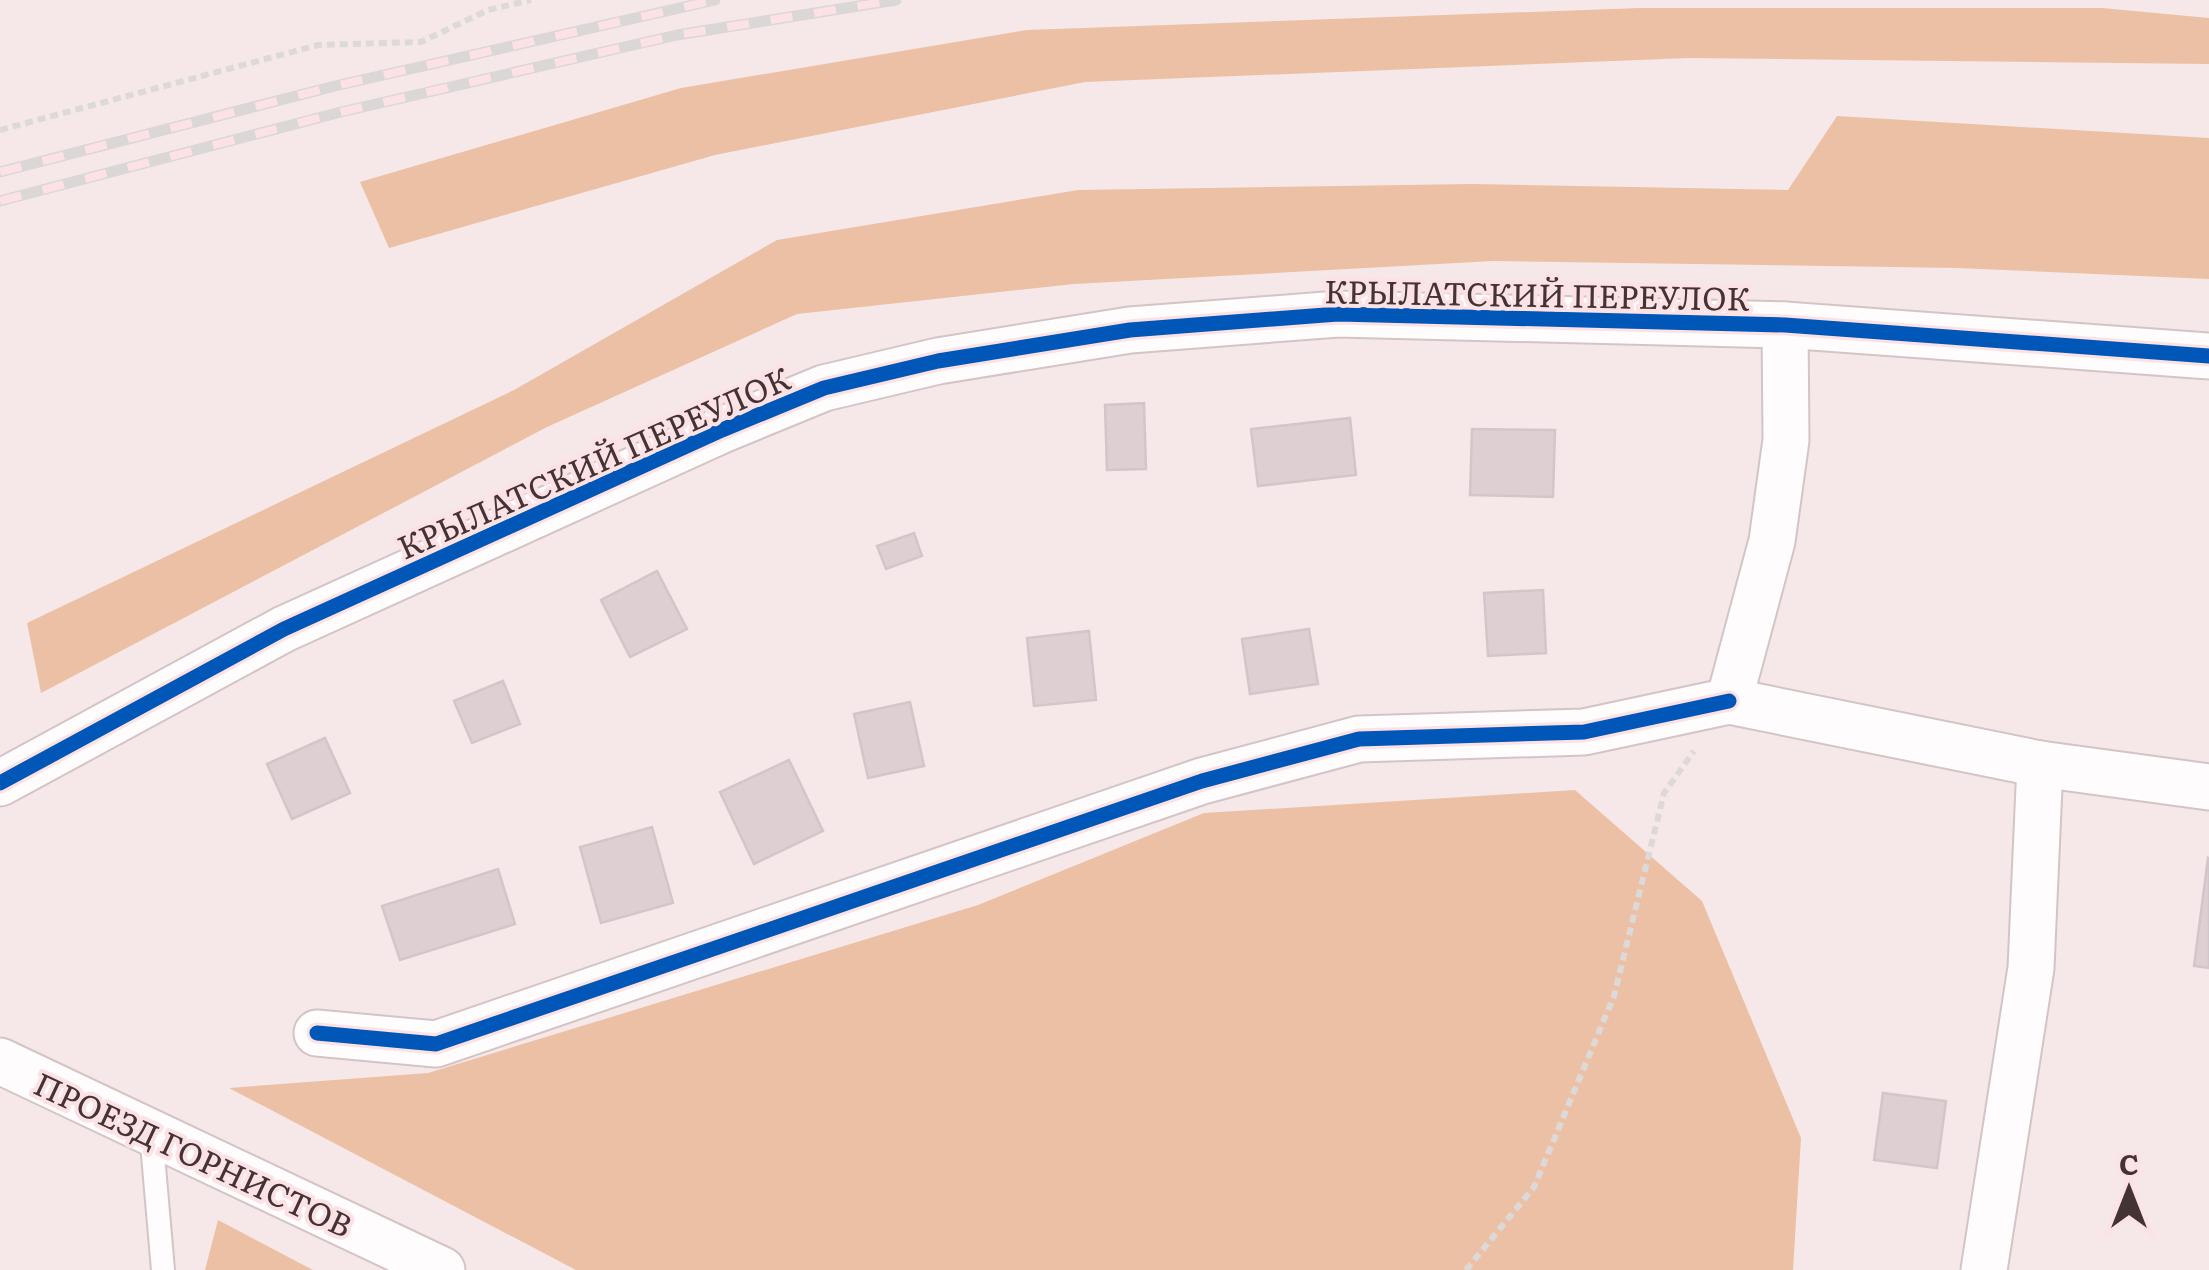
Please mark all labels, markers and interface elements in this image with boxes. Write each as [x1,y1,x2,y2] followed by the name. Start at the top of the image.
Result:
[1324,265,1750,321] street label: КРЫЛАТСКИЙ ПЕРЕУЛОК
[389,353,797,569] street label: КРЫЛАТСКИЙ ПЕРЕУЛОК
[27,1058,361,1248] street label: ПРОЕЗД ГОРНИСТОВ
[2079,1140,2179,1240] north arrow
[2119,1142,2139,1184] text: С

